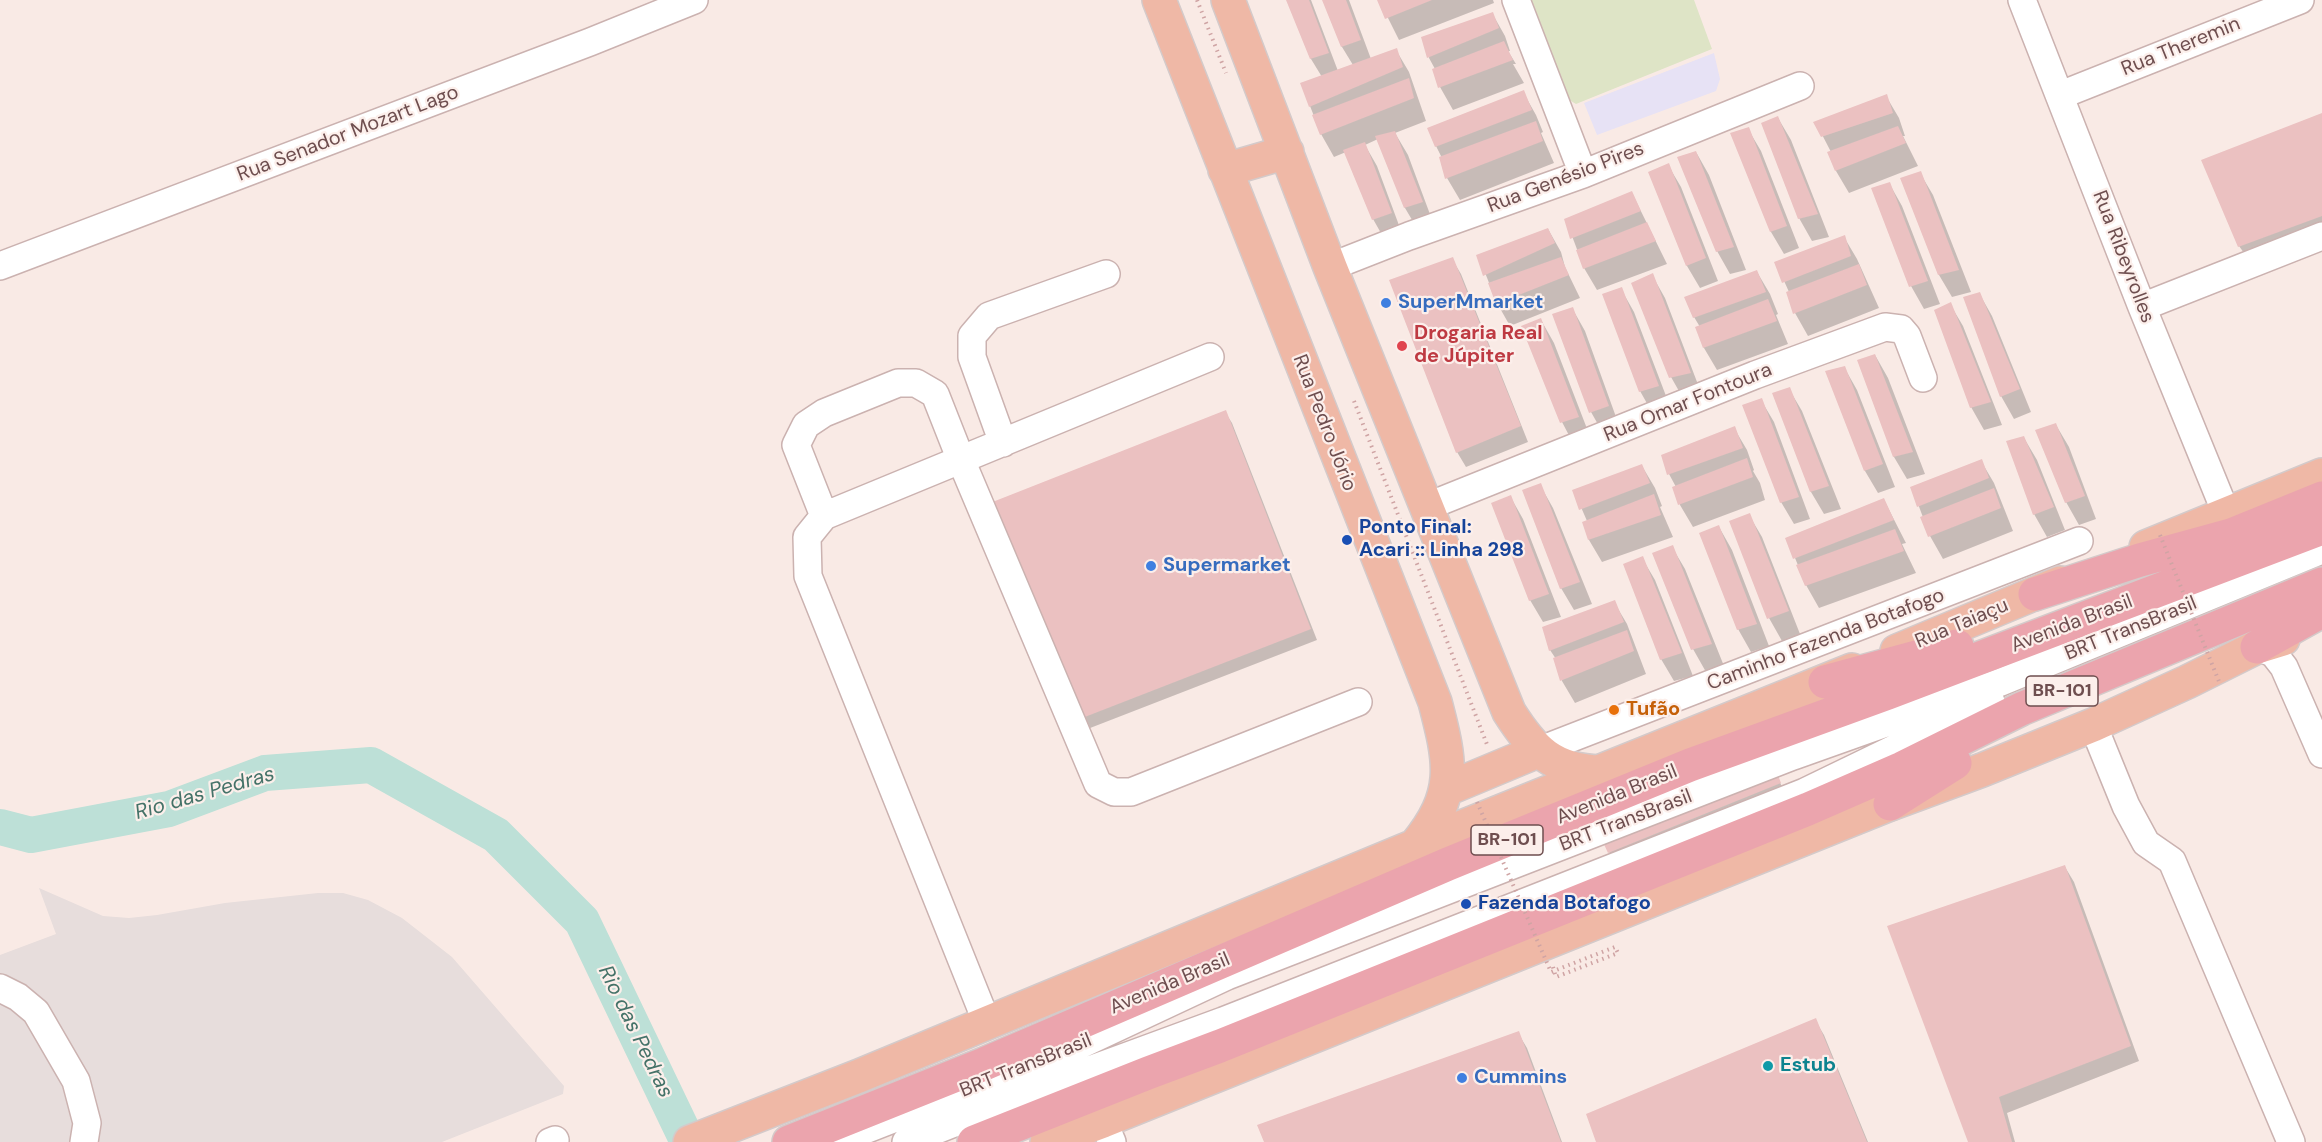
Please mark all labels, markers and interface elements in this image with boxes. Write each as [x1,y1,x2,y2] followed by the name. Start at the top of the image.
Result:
[2118,12,2244,82] street label: Rua Theremin
[234,81,462,187] street label: Rua Senador Mozart Lago
[1484,137,1648,219] street label: Rua Genésio Pires
[2087,187,2159,327] street label: Rua Ribeyrolles
[1398,291,1543,315] place label: SuperMmarket
[1379,296,1393,310] marker: SuperMmarket
[1414,322,1543,369] place label: Drogaria Real de Júpiter
[1395,339,1409,353] marker: Drogaria Real de Júpiter
[1287,351,1361,495] street label: Rua Pedro Jório
[1600,358,1776,448] street label: Rua Omar Fontoura
[1359,516,1524,563] place label: Ponto Final: Acari :: Linha 298
[1340,533,1354,547] marker: Ponto Final: Acari :: Linha 298
[1163,554,1291,578] place label: Supermarket
[1144,559,1158,573] marker: Supermarket
[1704,584,1948,696] street label: Caminho Fazenda Botafogo
[2008,590,2136,658] street label: Avenida Brasil
[2062,592,2200,666] street label: BRT TransBrasil
[1912,594,2012,654] street label: Rua Taiaçu
[2026,676,2098,706] road number: BR-101
[1626,698,1680,722] place label: Tufão
[1607,703,1621,717] marker: Tufão
[1553,760,1681,830] street label: Avenida Brasil
[132,762,278,826] water label: Rio das Pedras
[1556,785,1696,857] street label: BRT TransBrasil
[1471,825,1543,855] road number: BR-101
[1478,892,1651,916] place label: Fazenda Botafogo
[1459,897,1473,911] marker: Fazenda Botafogo
[1106,948,1234,1020] street label: Avenida Brasil
[592,962,678,1102] water label: Rio das Pedras
[957,1029,1095,1103] street label: BRT TransBrasil
[1780,1054,1836,1078] place label: Estub
[1761,1059,1775,1073] marker: Estub
[1474,1066,1567,1090] place label: Cummins
[1455,1071,1469,1085] marker: Cummins

